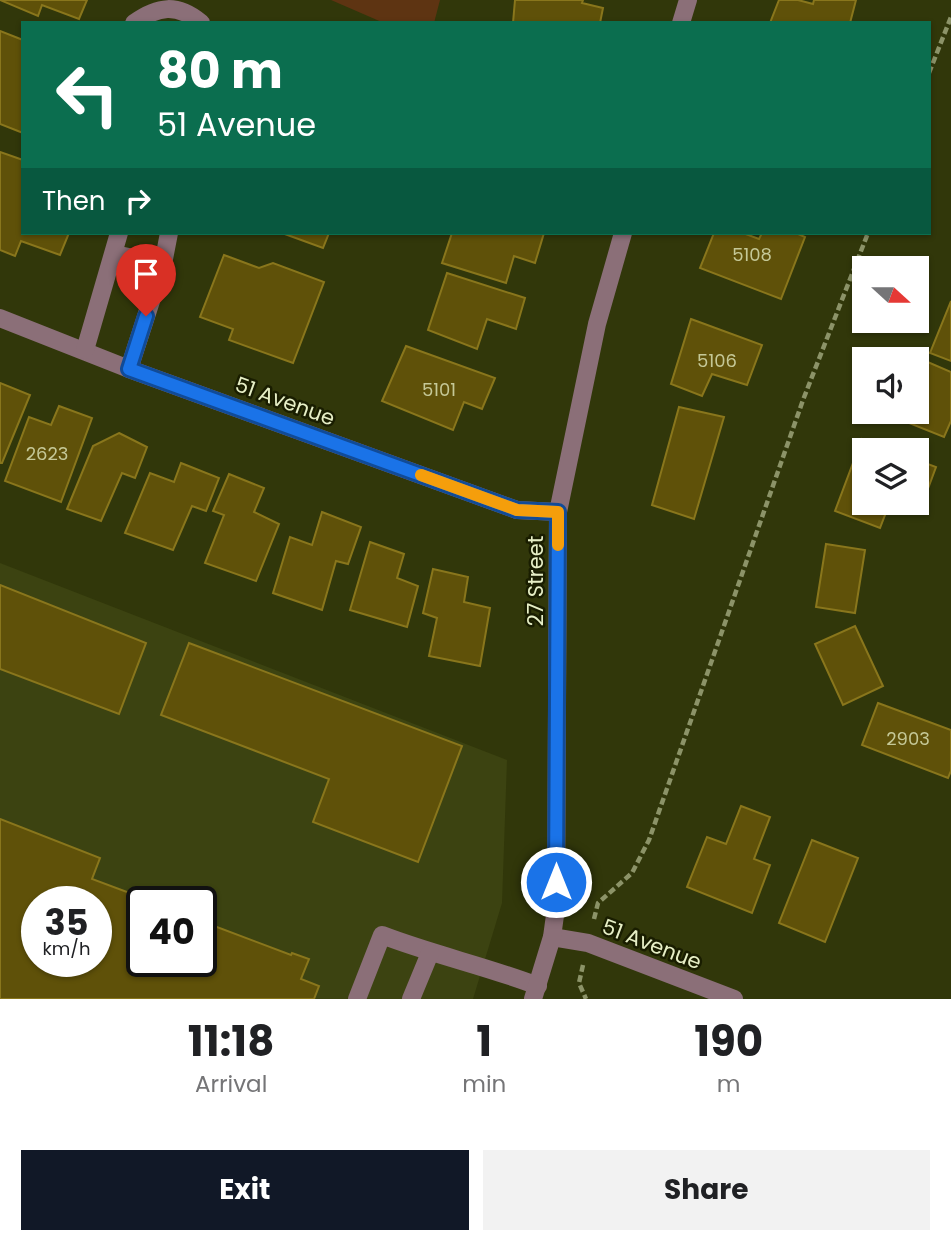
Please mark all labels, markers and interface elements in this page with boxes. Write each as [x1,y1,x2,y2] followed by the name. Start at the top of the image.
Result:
[157,37,283,105] text: 80 m
[42,49,133,140] icon: left
[157,102,316,147] text: 51 Avenue
[119,182,157,220] icon: right
[42,183,105,219] text: Then
[732,242,772,267] house number: 5108
[116,244,176,316] pin
[127,255,165,293] icon: arrive
[852,256,929,332] north arrow
[852,256,929,515] map controls
[852,347,929,424] button: sound
[697,348,737,373] house number: 5106
[231,370,339,432] street label: 51 Avenue
[422,377,456,402] house number: 5101
[852,438,929,515] button: layers
[26,441,68,466] house number: 2623
[521,536,550,626] street label: 27 Street
[886,726,930,751] house number: 2903
[519,845,593,919] position arrow
[126,886,217,977] speed limit sign: 40
[45,898,88,947] text: 35
[598,912,706,976] street label: 51 Avenue
[43,936,90,961] text: km/h
[188,1012,274,1071] text: 11:18
[476,1012,492,1071] text: 1
[694,1012,763,1071] text: 190
[195,1068,267,1100] text: Arrival
[462,1068,506,1100] text: min
[717,1068,741,1100] text: m
[21,1150,469,1230] button: Exit
[483,1150,930,1230] button: Share

